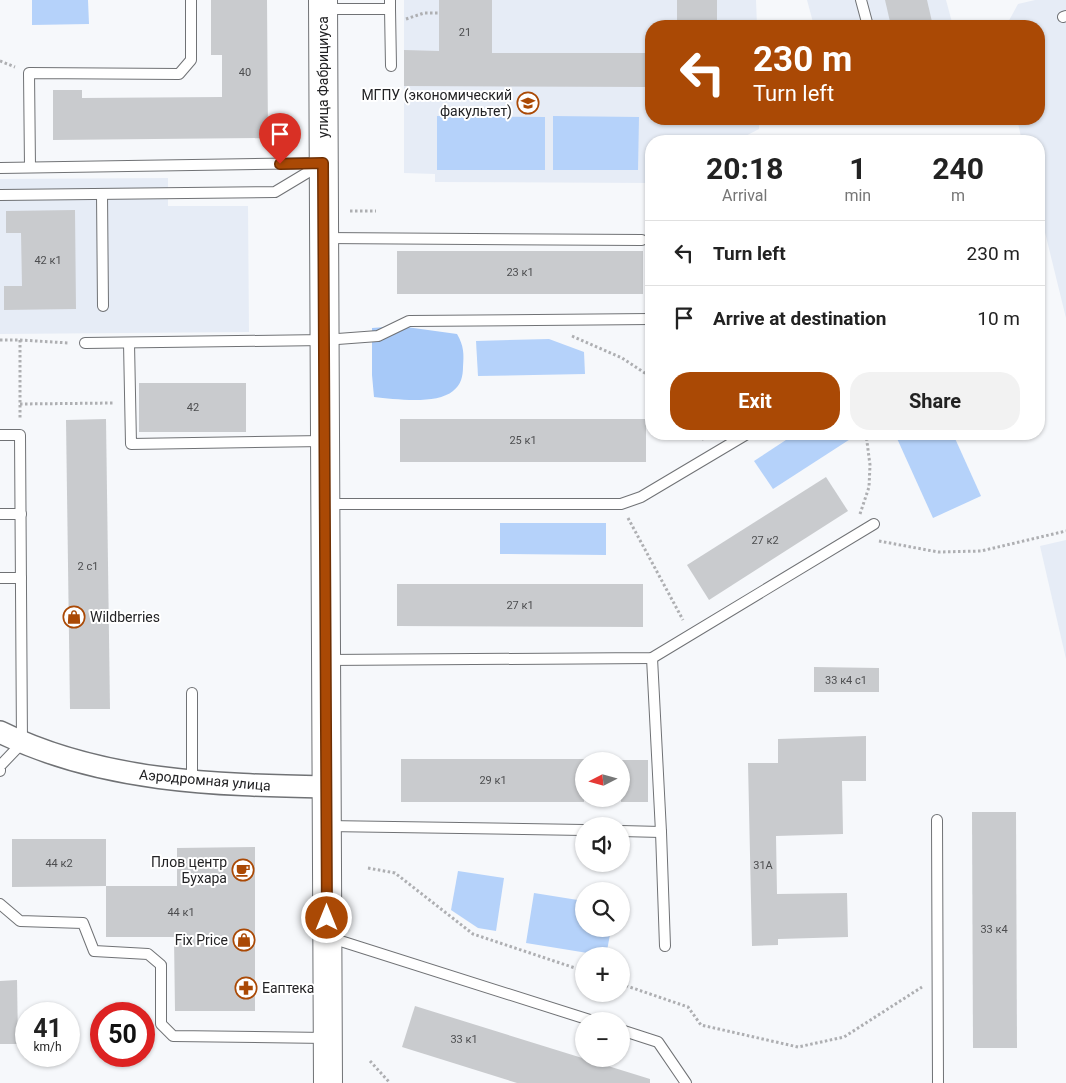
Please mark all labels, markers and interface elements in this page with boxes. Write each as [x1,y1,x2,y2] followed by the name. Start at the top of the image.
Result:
[315,16,331,138] street label: улица Фабрициуса
[459,26,471,39] house number: 21
[753,39,852,80] text: 230 m
[670,40,735,105] icon: left
[239,66,251,79] house number: 40
[753,81,834,106] text: Turn left
[361,87,512,120] place label: МГПУ (экономический факультет)
[516,91,540,115] school or university icon: МГПУ (экономический факультет)
[259,113,301,164] pin
[266,120,294,148] icon: arrive
[706,151,783,186] text: 20:18
[849,151,866,186] text: 1
[932,151,984,186] text: 240
[722,186,767,205] text: Arrival
[844,186,871,205] text: min
[951,186,965,205] text: m
[670,239,698,267] icon: left
[713,242,786,265] text: Turn left
[967,242,1020,265] text: 230 m
[34,254,62,267] house number: 42 к1
[506,266,534,279] house number: 23 к1
[670,304,698,332] icon: arrive
[713,307,886,330] text: Arrive at destination
[977,307,1020,330] text: 10 m
[670,372,840,430] button: Exit
[850,372,1020,430] button: Share
[187,401,199,414] house number: 42
[509,434,537,447] house number: 25 к1
[751,534,779,547] house number: 27 к2
[78,560,98,573] house number: 2 с1
[506,599,534,612] house number: 27 к1
[62,605,86,629] shop icon: Wildberries
[90,609,160,625] place label: Wildberries
[825,674,867,687] house number: 33 к4 с1
[575,752,630,808] north arrow
[575,752,630,1067] map controls
[139,766,271,794] street label: Аэродромная улица
[479,774,507,787] house number: 29 к1
[575,817,630,872] button: sound
[151,854,227,886] place label: Плов центр Бухара
[45,857,73,870] house number: 44 к2
[231,858,255,882] cafe icon: Плов центр Бухара
[753,859,774,872] house number: 31А
[575,882,630,937] button: search
[300,891,352,943] position arrow
[167,906,195,919] house number: 44 к1
[980,923,1008,936] house number: 33 к4
[232,928,256,952] shop icon: Fix Price
[175,932,228,948] place label: Fix Price
[575,947,630,1002] button: +
[234,976,258,1000] pharmacy icon: Еаптека
[262,980,314,996] place label: Еаптека
[90,1002,155,1067] speed limit sign: 50
[575,1012,630,1067] button: −
[33,1014,62,1043] text: 41
[450,1033,478,1046] house number: 33 к1
[33,1040,62,1054] text: km/h

